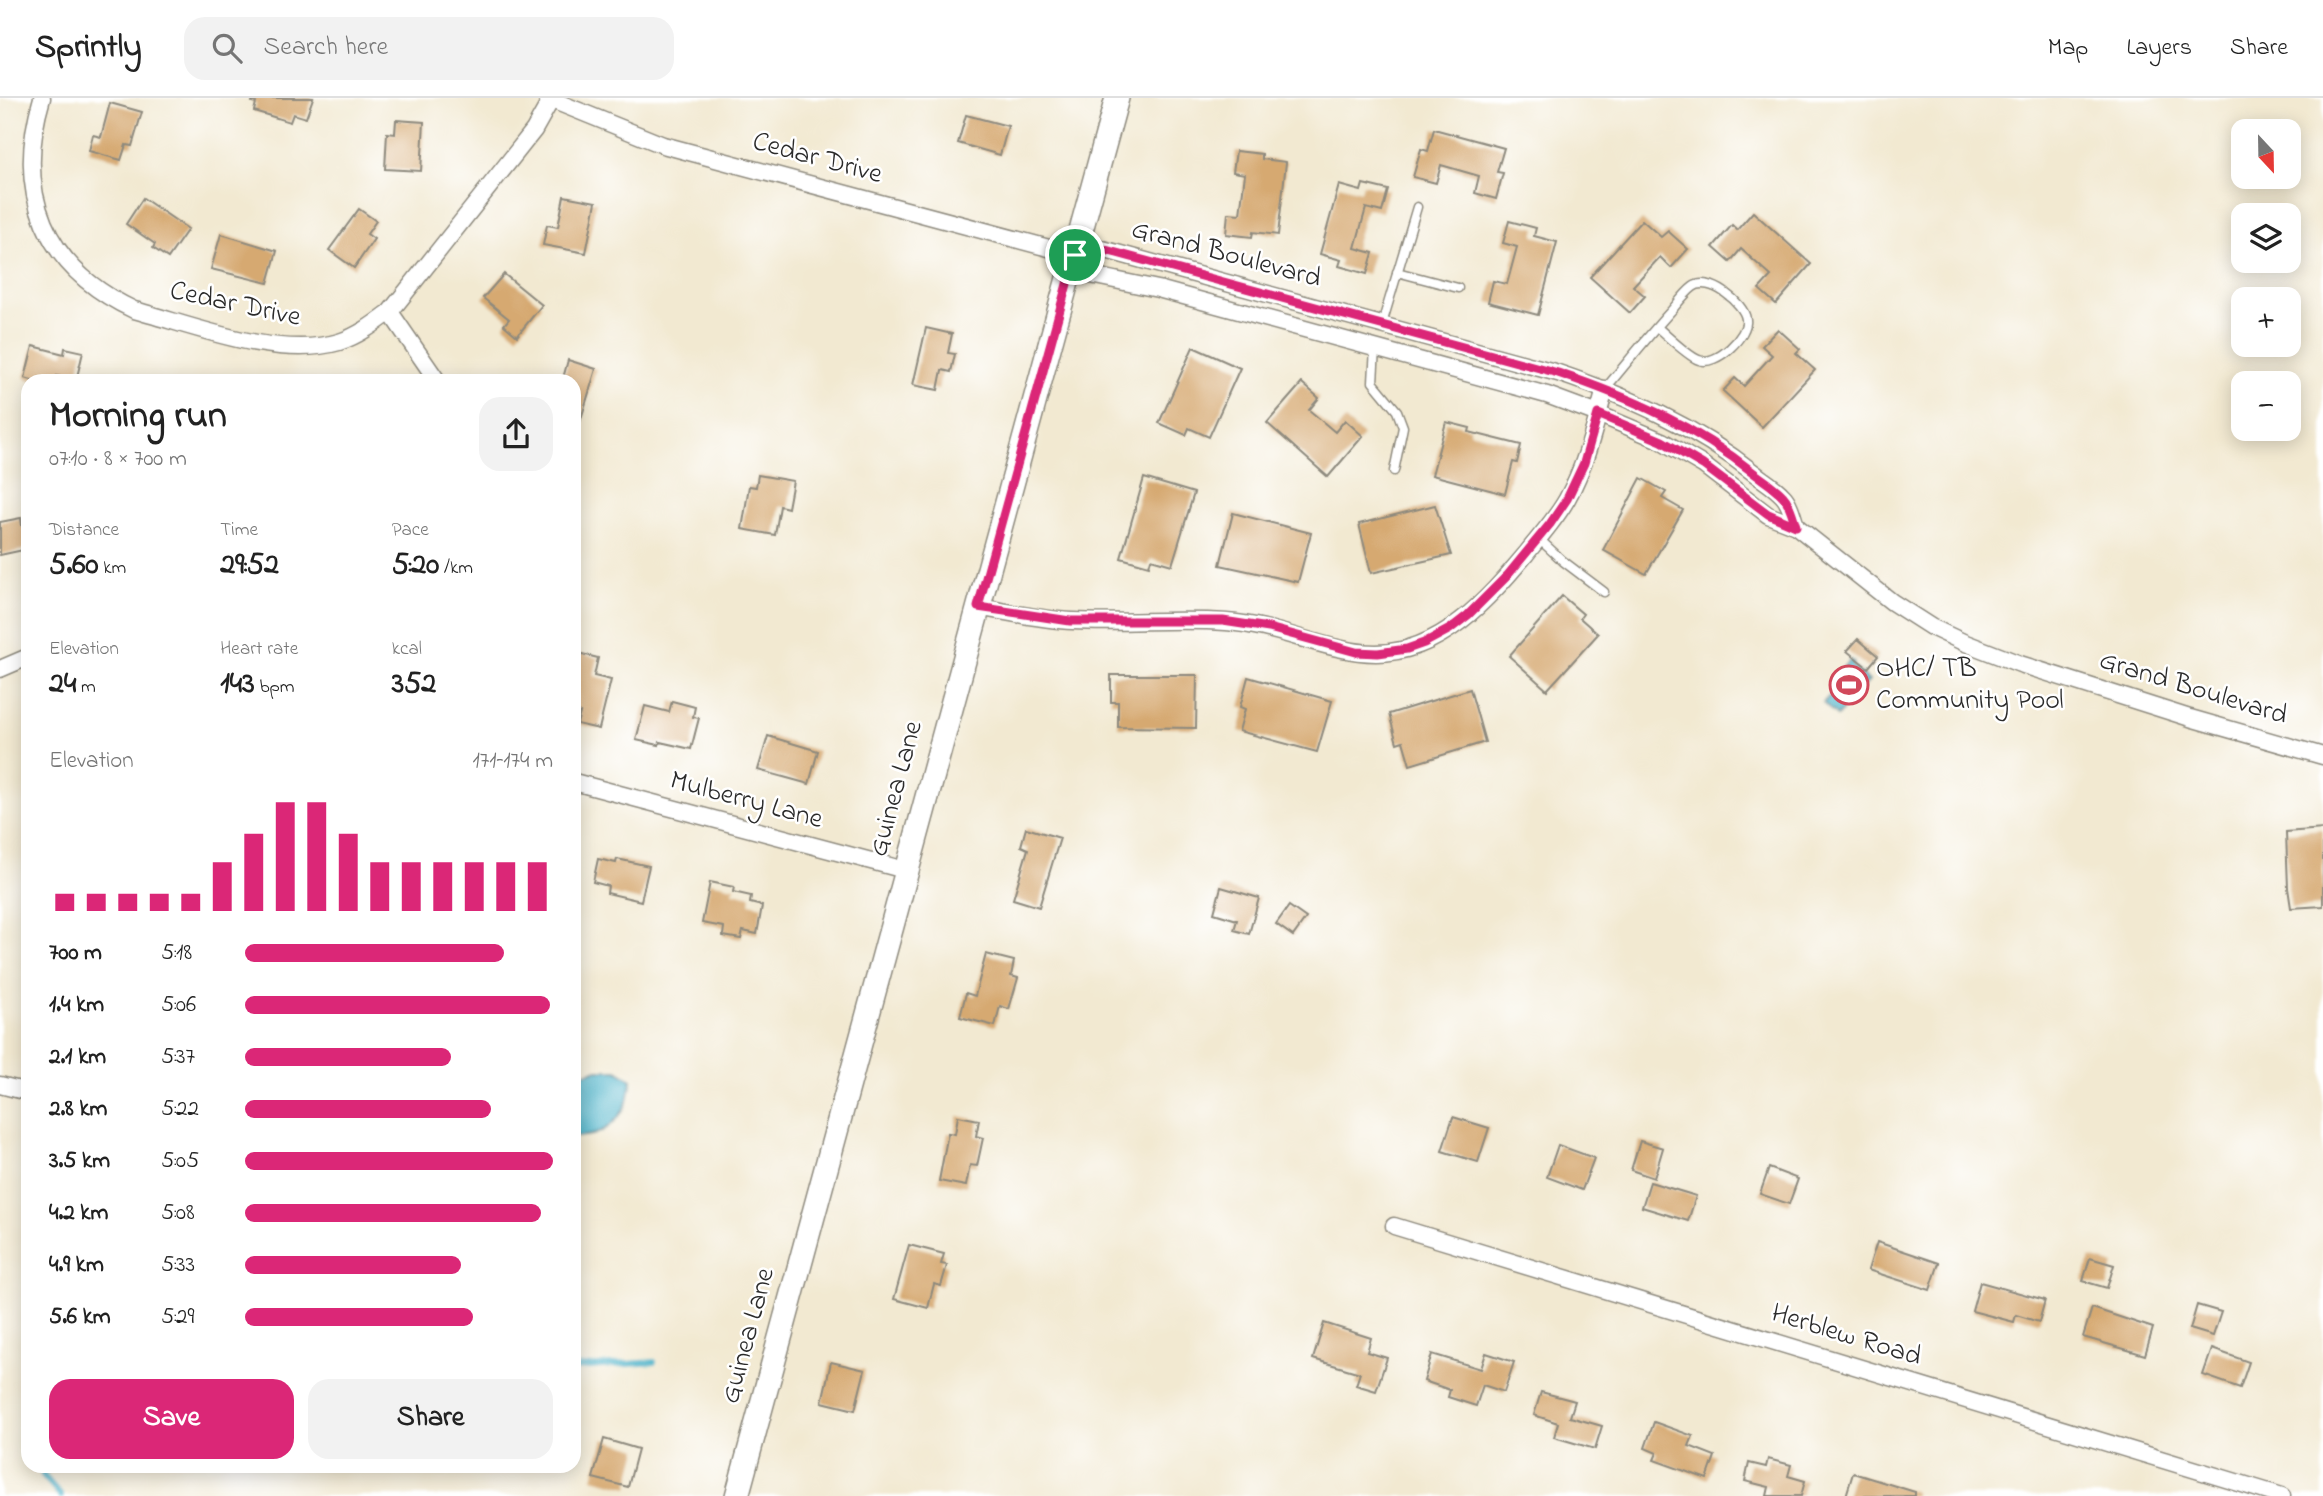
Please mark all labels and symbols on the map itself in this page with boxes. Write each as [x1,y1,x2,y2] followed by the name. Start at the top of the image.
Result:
[2231,119,2301,189] north arrow
[747,122,887,196] street label: Cedar Drive
[1127,210,1326,300] street label: Grand Boulevard
[1045,225,1105,285] pin
[166,271,305,339] street label: Cedar Drive
[2094,641,2292,737] street label: Grand Boulevard
[1876,649,2064,722] place label: OHC/ TB Community Pool
[1828,664,1870,706] sports icon: OHC/ TB Community Pool
[859,716,935,861] street label: Guinea Lane
[665,761,827,841] street label: Mulberry Lane
[711,1263,787,1408] street label: Guinea Lane
[1766,1294,1926,1378] street label: Herblew Road

